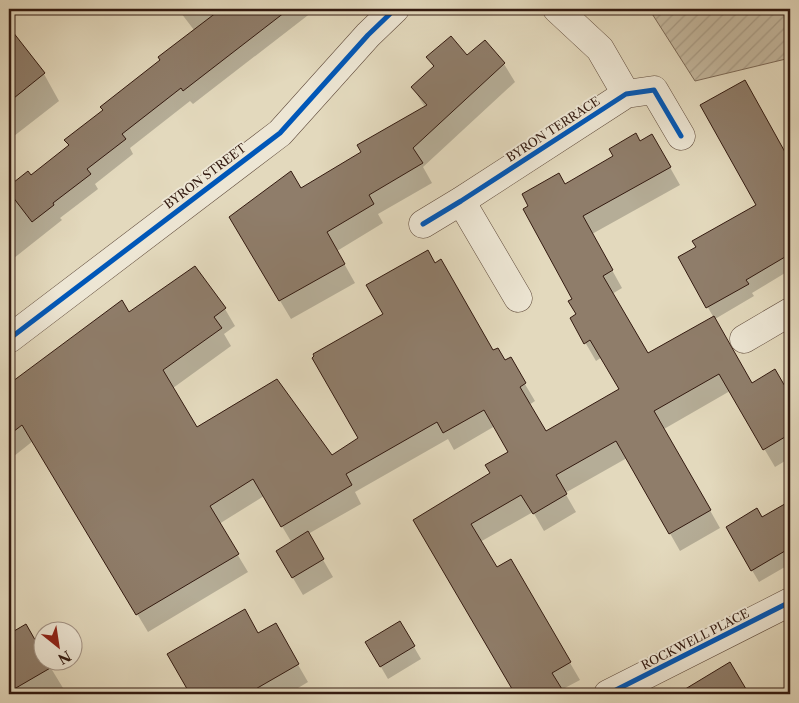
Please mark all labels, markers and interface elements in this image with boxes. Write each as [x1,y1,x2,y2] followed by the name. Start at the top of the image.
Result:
[503,93,603,165] street label: BYRON TERRACE
[161,140,249,212] street label: BYRON STREET
[639,605,751,673] street label: ROCKWELL PLACE
[32,620,82,670] north arrow
[55,646,74,668] text: N

